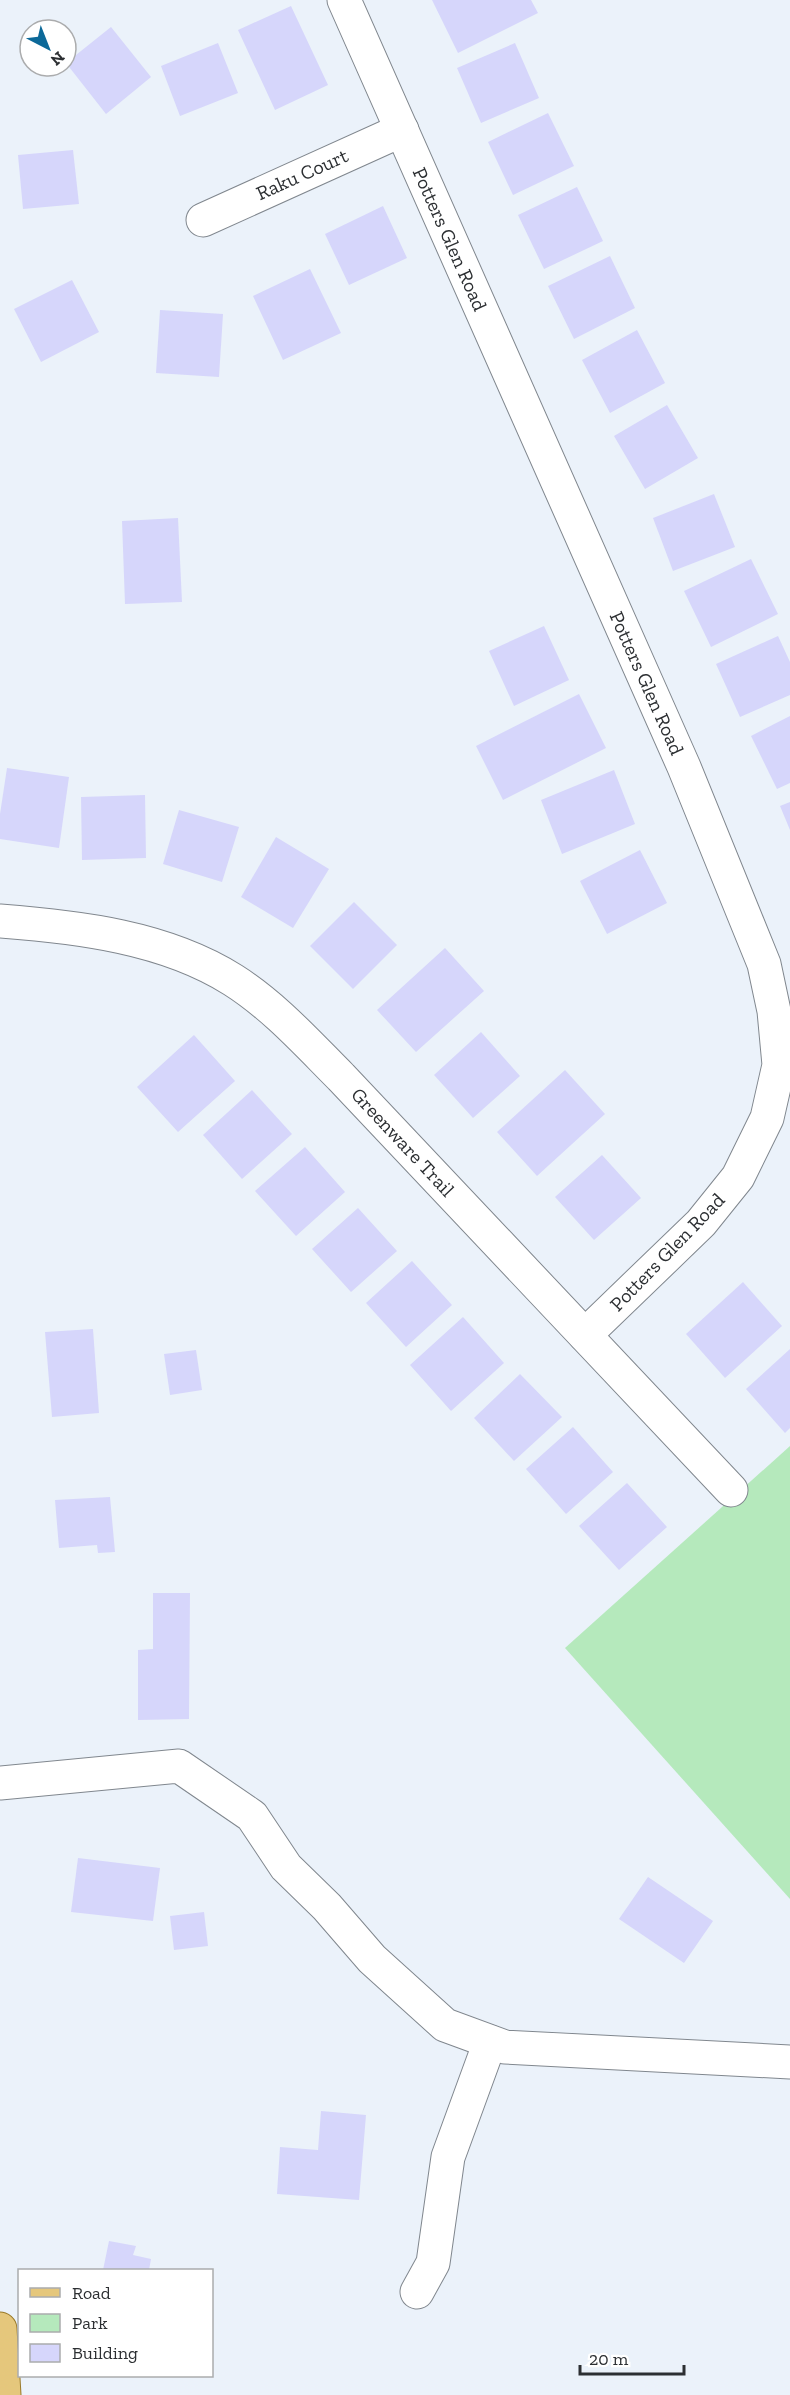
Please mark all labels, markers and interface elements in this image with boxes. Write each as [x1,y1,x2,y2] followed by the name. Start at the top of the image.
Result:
[18,18,78,78] north arrow
[47,48,69,70] text: N
[252,143,352,205] street label: Raku Court
[408,163,492,315] street label: Potters Glen Road
[605,607,689,759] street label: Potters Glen Road
[346,1083,460,1201] street label: Greenware Trail
[605,1188,729,1316] street label: Potters Glen Road
[18,2269,213,2377] legend
[72,2282,111,2304] text: Road
[72,2312,108,2334] text: Park
[580,2338,684,2376] scale bar
[72,2342,138,2364] text: Building
[589,2348,629,2370] text: 20 m

